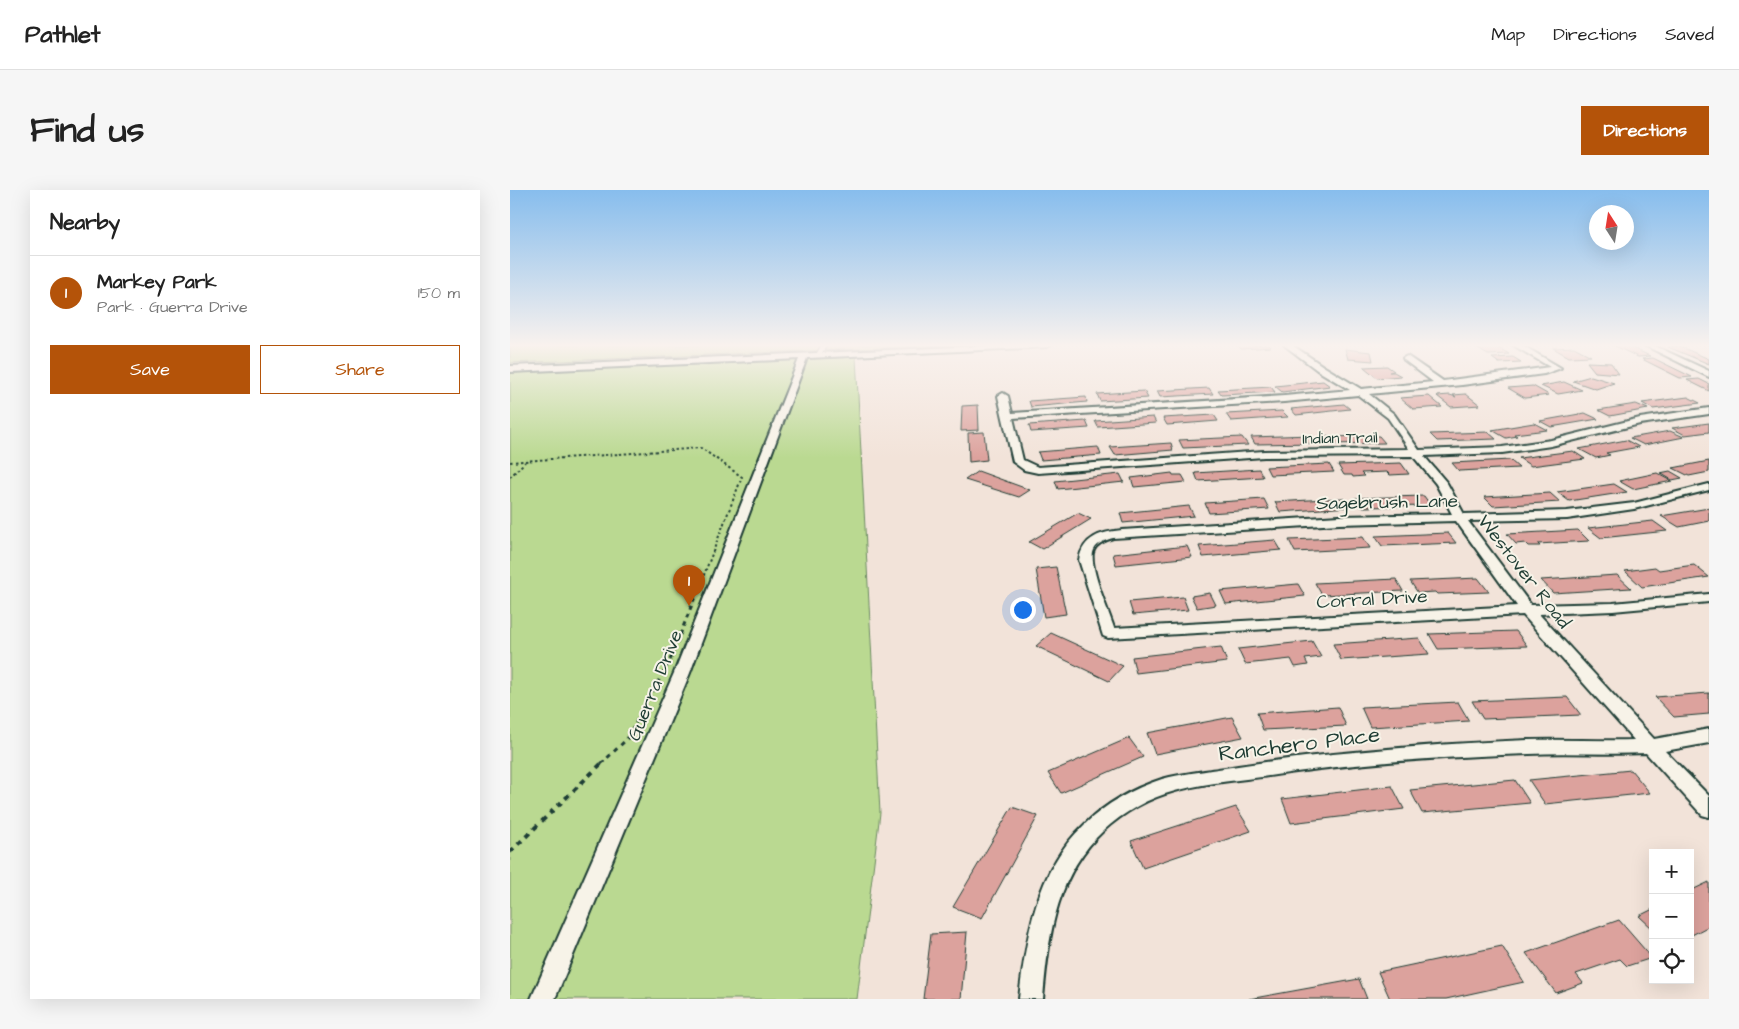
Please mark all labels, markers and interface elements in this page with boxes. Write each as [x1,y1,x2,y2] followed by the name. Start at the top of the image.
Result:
[25,18,101,52] text: Pathlet
[1491,22,1525,47] text: Map
[1553,22,1637,47] text: Directions
[1665,22,1714,47] text: Saved
[30,106,144,155] text: Find us
[1581,106,1709,155] button: Directions
[1589,205,1634,250] north arrow
[50,208,120,237] text: Nearby
[97,269,217,296] text: Markey Park
[65,282,67,304] text: 1
[418,282,460,304] text: 150 m
[97,296,248,318] text: Park · Guerra Drive
[50,345,250,394] button: Save
[260,345,460,394] button: Share
[1302,426,1378,450] street label: Indian Trail
[1316,488,1458,518] street label: Sagebrush Lane
[1471,509,1577,635] street label: Westover Road
[673,565,705,606] pin: 1
[1316,583,1428,616] street label: Corral Drive
[1010,597,1036,623] your location
[621,626,690,745] street label: Guerra Drive
[1217,719,1382,770] street label: Ranchero Place
[1649,849,1694,984] map controls
[1649,849,1694,894] button: +
[1649,894,1694,939] button: −
[1649,939,1694,984] button: locate

